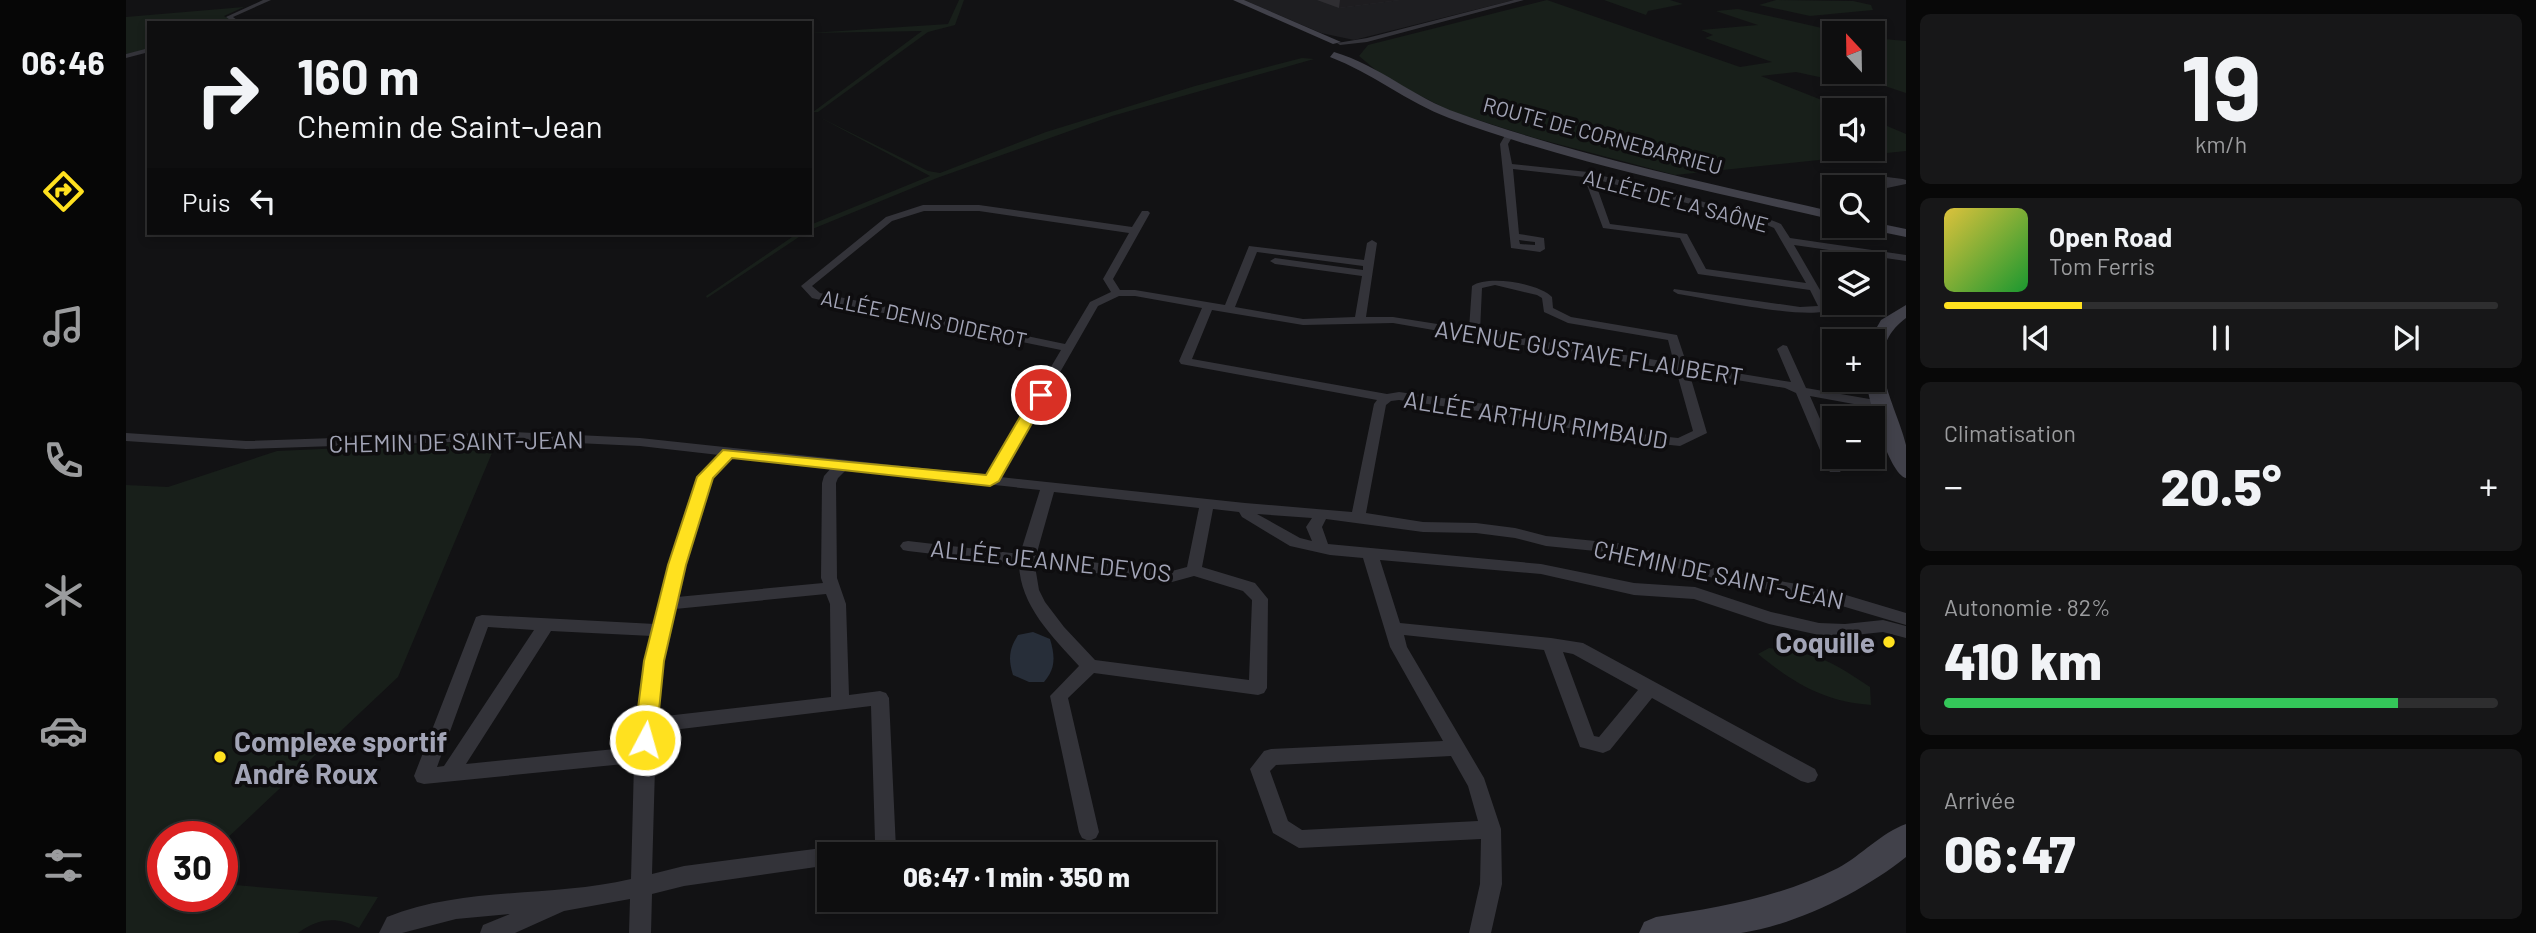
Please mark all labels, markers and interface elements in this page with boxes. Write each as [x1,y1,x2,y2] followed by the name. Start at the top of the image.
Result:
[1822,21,1885,84] north arrow
[1822,21,1885,469] map controls
[2181,30,2261,139] text: 19
[21,43,105,81] text: 06:46
[297,46,419,105] text: 160 m
[182,49,273,140] icon: right
[1481,91,1725,179] street label: ROUTE DE CORNEBARRIEU
[1822,98,1885,161] button: sound
[297,106,603,144] text: Chemin de Saint-Jean
[2195,130,2247,158] text: km/h
[1581,163,1771,237] street label: ALLÉE DE LA SAÔNE
[39,167,88,216] icon: directions
[1822,175,1885,238] button: search
[244,182,282,220] icon: left
[182,186,230,217] text: Puis
[2049,221,2172,252] text: Open Road
[1822,252,1885,315] button: layers
[2049,252,2155,280] text: Tom Ferris
[819,284,1029,352] street label: ALLÉE DENIS DIDEROT
[39,302,88,351] icon: music
[1433,313,1745,391] street label: AVENUE GUSTAVE FLAUBERT
[2017,319,2055,357] icon: previous
[2202,319,2240,357] icon: pause
[2387,319,2425,357] icon: next
[1822,329,1885,392] button: +
[1011,365,1071,425] pin
[1022,376,1060,414] icon: arrive
[1402,384,1670,454] street label: ALLÉE ARTHUR RIMBAUD
[1822,406,1885,469] button: −
[1944,419,2076,447] text: Climatisation
[328,424,584,458] street label: CHEMIN DE SAINT-JEAN
[39,436,88,485] icon: phone
[2160,454,2282,516] text: 20.5°
[1944,462,1963,508] text: −
[2479,462,2498,508] text: +
[929,533,1173,587] street label: ALLÉE JEANNE DEVOS
[1591,533,1847,615] street label: CHEMIN DE SAINT-JEAN
[39,571,88,620] icon: climate
[1944,593,2111,621] text: Autonomie · 82%
[1775,625,1875,659] place label: Coquille
[1944,628,2102,690] text: 410 km
[1881,634,1897,650] marker: Coquille
[608,703,682,777] position arrow
[39,706,88,755] icon: car
[234,724,447,790] place label: Complexe sportif André Roux
[212,749,228,765] marker: Complexe sportif André Roux
[1944,786,2016,814] text: Arrivée
[147,821,238,912] speed limit sign: 30
[1944,821,2076,883] text: 06:47
[39,841,88,890] icon: filters
[903,861,1130,892] text: 06:47 · 1 min · 350 m

